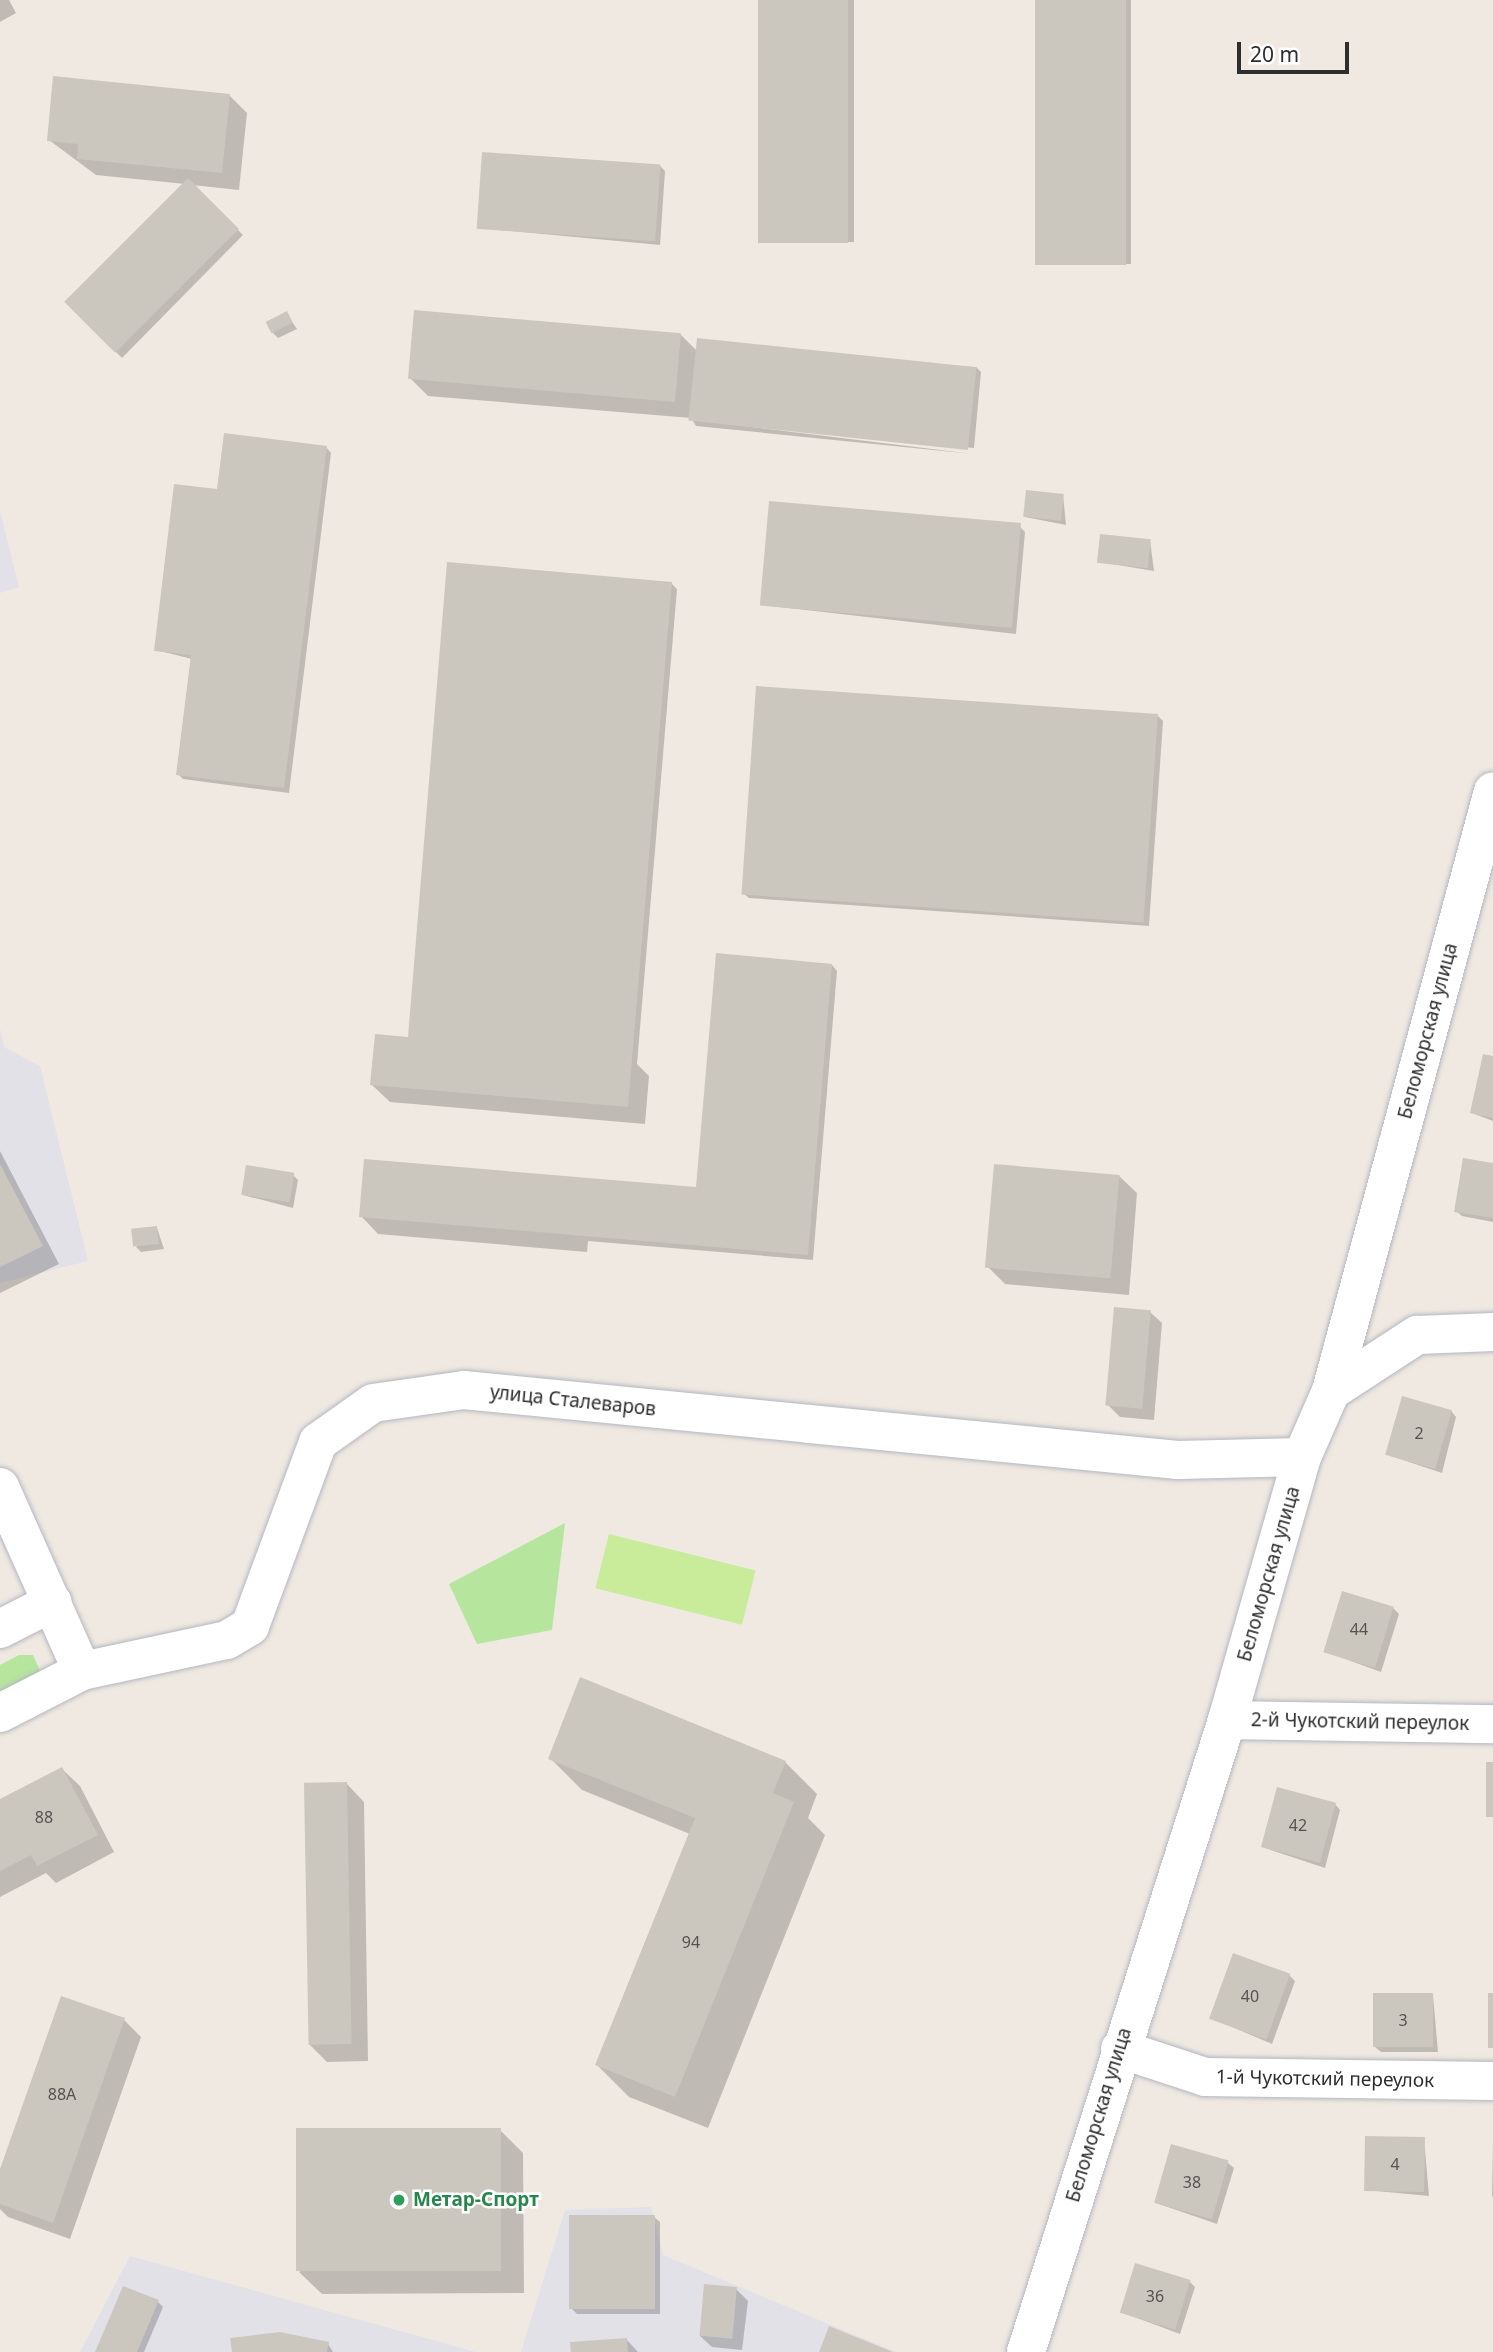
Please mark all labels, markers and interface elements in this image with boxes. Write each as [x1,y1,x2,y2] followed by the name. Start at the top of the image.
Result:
[1241,28,1353,72] scale bar
[1250,40,1299,68] text: 20 m
[1394,940,1462,1122] street label: Беломорская улица
[489,1381,657,1421] street label: улица Сталеваров
[1414,1423,1424,1443] house number: 2
[1233,1484,1305,1664] street label: Беломорская улица
[1350,1619,1368,1639] house number: 44
[1251,1709,1469,1735] street label: 2-й Чукотский переулок
[35,1807,53,1827] house number: 88
[1289,1815,1307,1835] house number: 42
[682,1932,700,1952] house number: 94
[1241,1986,1259,2006] house number: 40
[1398,2010,1408,2030] house number: 3
[1062,2025,1136,2205] street label: Беломорская улица
[1216,2066,1434,2092] street label: 1-й Чукотский переулок
[48,2084,76,2104] house number: 88А
[1390,2154,1400,2174] house number: 4
[1183,2172,1201,2192] house number: 38
[413,2189,539,2211] place label: Метар-Спорт
[391,2192,407,2208] marker: Метар-Спорт
[1146,2286,1164,2306] house number: 36

